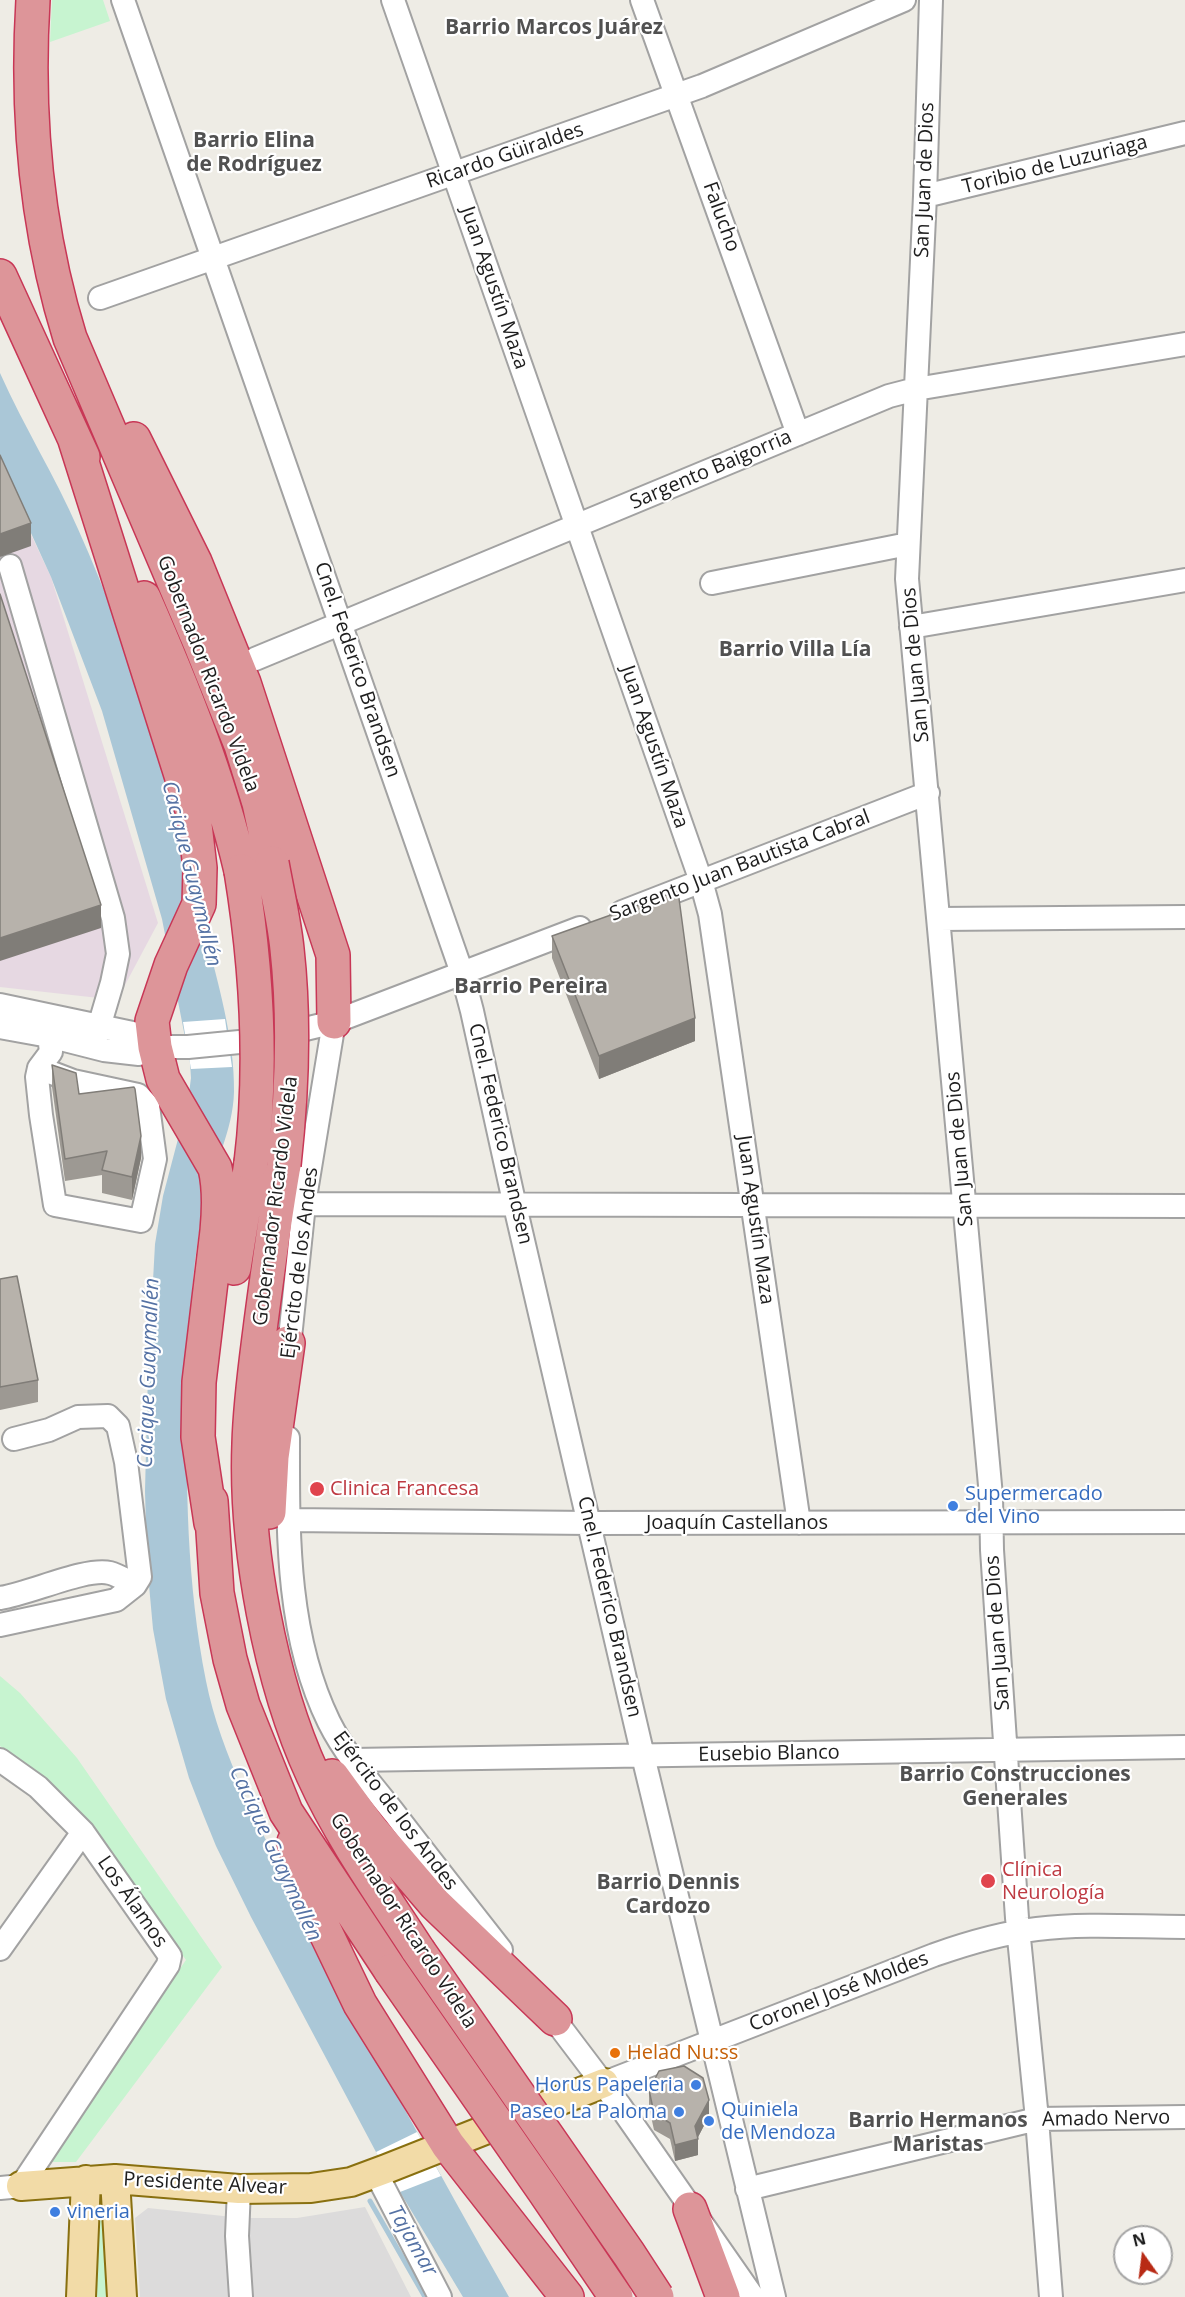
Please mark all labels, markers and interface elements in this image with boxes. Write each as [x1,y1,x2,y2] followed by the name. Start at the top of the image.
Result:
[445,15,663,41] district label: Barrio Marcos Juárez
[910,102,940,258] street label: San Juan de Dios
[423,118,587,194] street label: Ricardo Güiraldes
[186,128,322,178] district label: Barrio Elina de Rodríguez
[960,130,1150,200] street label: Toribio de Luzuriaga
[697,179,745,255] street label: Falucho
[455,203,533,373] street label: Juan Agustín Maza
[626,425,796,515] street label: Sargento Baigorria
[152,552,264,796] street label: Gobernador Ricardo Videla
[309,559,405,781] street label: Cnel. Federico Brandsen
[897,586,935,744] street label: San Juan de Dios
[719,637,871,663] district label: Barrio Villa Lía
[615,662,693,832] street label: Juan Agustín Maza
[156,779,226,969] water label: Cacique Guaymallén
[606,805,874,927] street label: Sargento Juan Bautista Cabral
[454,974,608,1000] district label: Barrio Pereira
[463,1021,537,1247] street label: Cnel. Federico Brandsen
[941,1070,979,1228] street label: San Juan de Dios
[249,1075,303,1327] street label: Gobernador Ricardo Videla
[731,1134,779,1306] street label: Juan Agustín Maza
[276,1166,324,1360] street label: Ejército de los Andes
[133,1277,165,1469] water label: Cacique Guaymallén
[330,1477,479,1501] place label: Clinica Francesa
[308,1480,326,1498] marker: Clinica Francesa
[965,1482,1103,1529] place label: Supermercado del Vino
[572,1494,646,1720] street label: Cnel. Federico Brandsen
[946,1499,960,1513] marker: Supermercado del Vino
[646,1511,828,1535] street label: Joaquín Castellanos
[981,1555,1015,1711] street label: San Juan de Dios
[327,1727,463,1895] street label: Ejército de los Andes
[698,1741,840,1767] street label: Eusebio Blanco
[223,1762,327,1946] water label: Cacique Guaymallén
[899,1762,1131,1812] district label: Barrio Construcciones Generales
[324,1809,482,2033] street label: Gobernador Ricardo Videla
[92,1852,172,1952] street label: Los Álamos
[1002,1858,1105,1905] place label: Clínica Neurología
[596,1870,740,1920] district label: Barrio Dennis Cardozo
[979,1872,997,1890] marker: Clínica Neurología
[746,1947,932,2037] street label: Coronel José Moldes
[627,2041,738,2065] place label: Helad Nu:ss
[608,2046,622,2060] marker: Helad Nu:ss
[535,2073,684,2097] place label: Horus Papeleria
[689,2078,703,2092] marker: Horus Papeleria
[721,2098,836,2145] place label: Quiniela de Mendoza
[509,2100,667,2124] place label: Paseo La Paloma
[672,2105,686,2119] marker: Paseo La Paloma
[1042,2106,1170,2132] street label: Amado Nervo
[848,2108,1028,2158] district label: Barrio Hermanos Maristas
[702,2114,716,2128] marker: Quiniela de Mendoza
[123,2168,287,2200] street label: Presidente Alvear
[67,2200,130,2224] place label: vineria
[382,2201,442,2281] water label: Tajamar
[48,2205,62,2219] marker: vineria
[1113,2225,1173,2285] north arrow
[1130,2227,1148,2252] text: N

